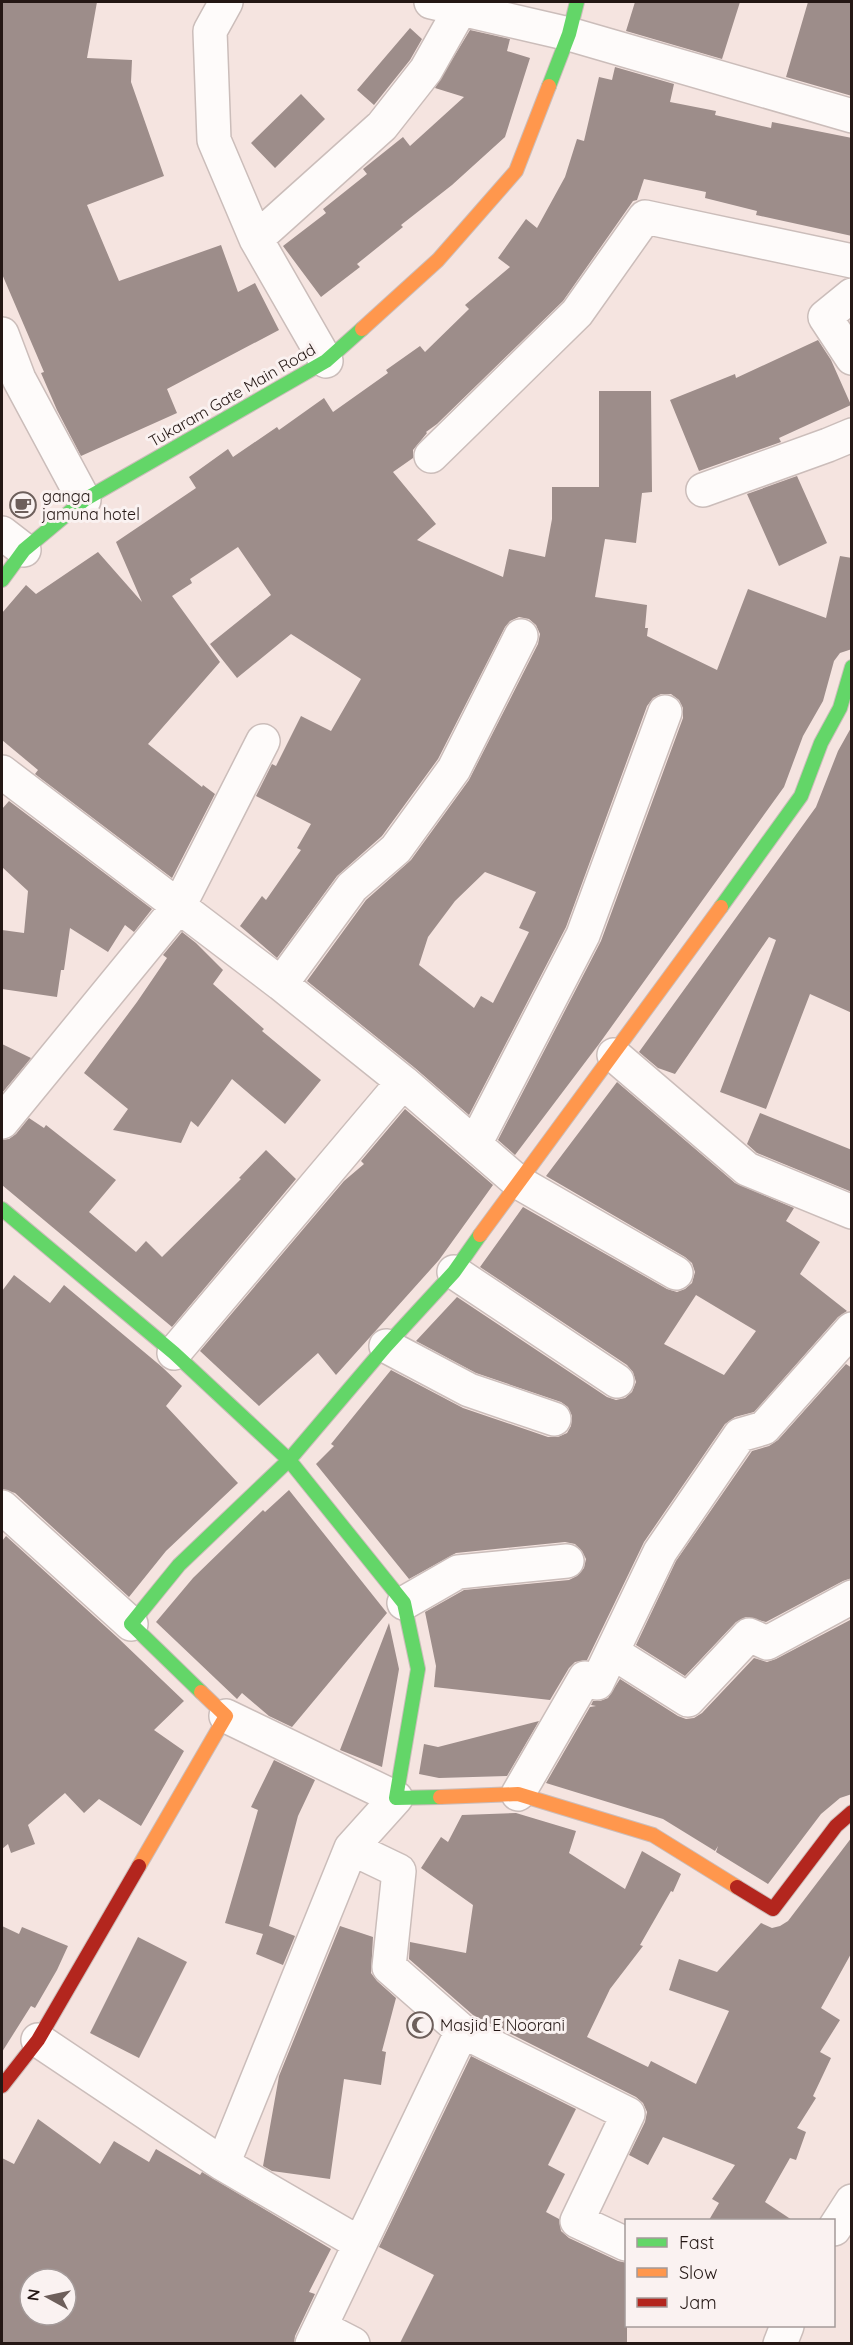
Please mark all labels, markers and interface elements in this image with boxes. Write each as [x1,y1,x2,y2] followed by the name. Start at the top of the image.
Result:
[145,339,319,451] street label: Tukaram Gate Main Road
[41,486,140,524] place label: ganga jamuna hotel
[8,490,38,520] cafe icon: ganga jamuna hotel
[405,2010,435,2040] mosque icon: Masjid E Noorani
[440,2015,565,2035] place label: Masjid E Noorani
[625,2219,835,2327] legend
[679,2231,714,2254] text: Fast
[679,2261,717,2284] text: Slow
[18,2267,78,2327] north arrow
[22,2288,44,2302] text: N
[679,2291,717,2314] text: Jam

